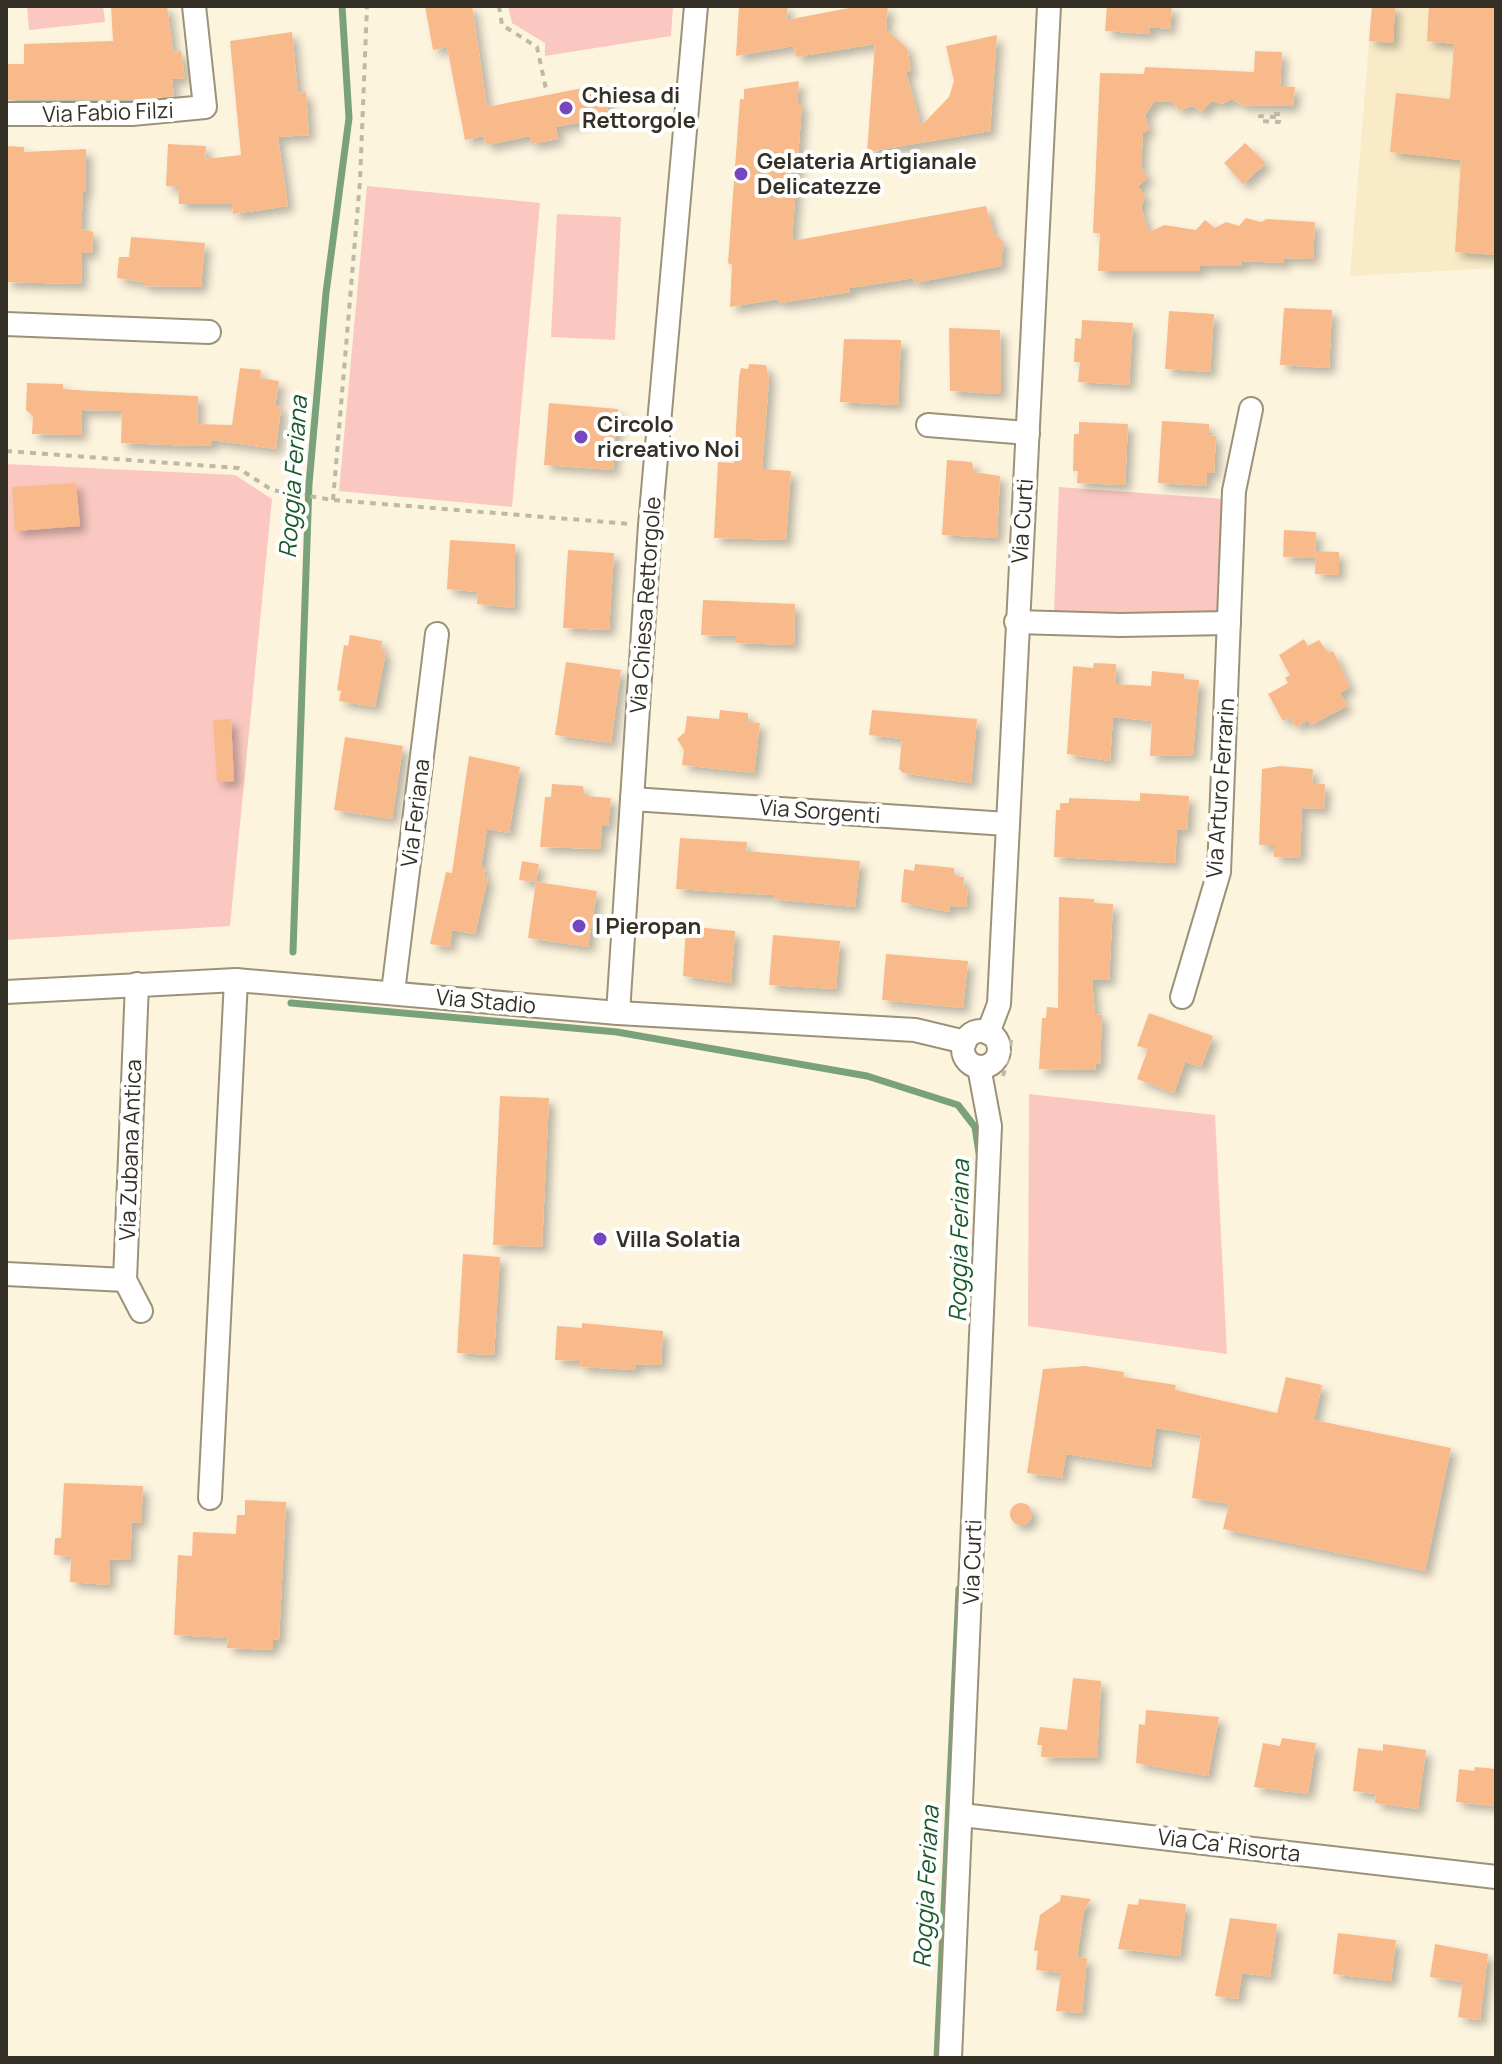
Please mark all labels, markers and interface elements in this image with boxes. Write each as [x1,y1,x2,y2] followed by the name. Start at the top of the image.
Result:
[582,80,696,135] place label: Chiesa di Rettorgole
[42,95,174,129] street label: Via Fabio Filzi
[557,99,575,117] marker: Chiesa di Rettorgole
[757,146,977,201] place label: Gelateria Artigianale Delicatezze
[732,165,750,183] marker: Gelateria Artigianale Delicatezze
[270,393,314,559] water label: Roggia Feriana
[597,409,740,464] place label: Circolo ricreativo Noi
[572,428,590,446] marker: Circolo ricreativo Noi
[1004,477,1040,565] street label: Via Curti
[622,496,668,714] street label: Via Chiesa Rettorgole
[1199,697,1241,879] street label: Via Arturo Ferrarin
[393,757,437,869] street label: Via Feriana
[758,792,882,830] street label: Via Sorgenti
[595,911,701,941] place label: I Pieropan
[570,917,588,935] marker: I Pieropan
[435,982,537,1020] street label: Via Stadio
[112,1059,148,1241] street label: Via Zubana Antica
[940,1158,976,1322] water label: Roggia Feriana
[616,1224,741,1254] place label: Villa Solatia
[591,1230,609,1248] marker: Villa Solatia
[956,1519,988,1605] street label: Via Curti
[904,1803,946,1969] water label: Roggia Feriana
[1156,1821,1302,1869] street label: Via Ca' Risorta

